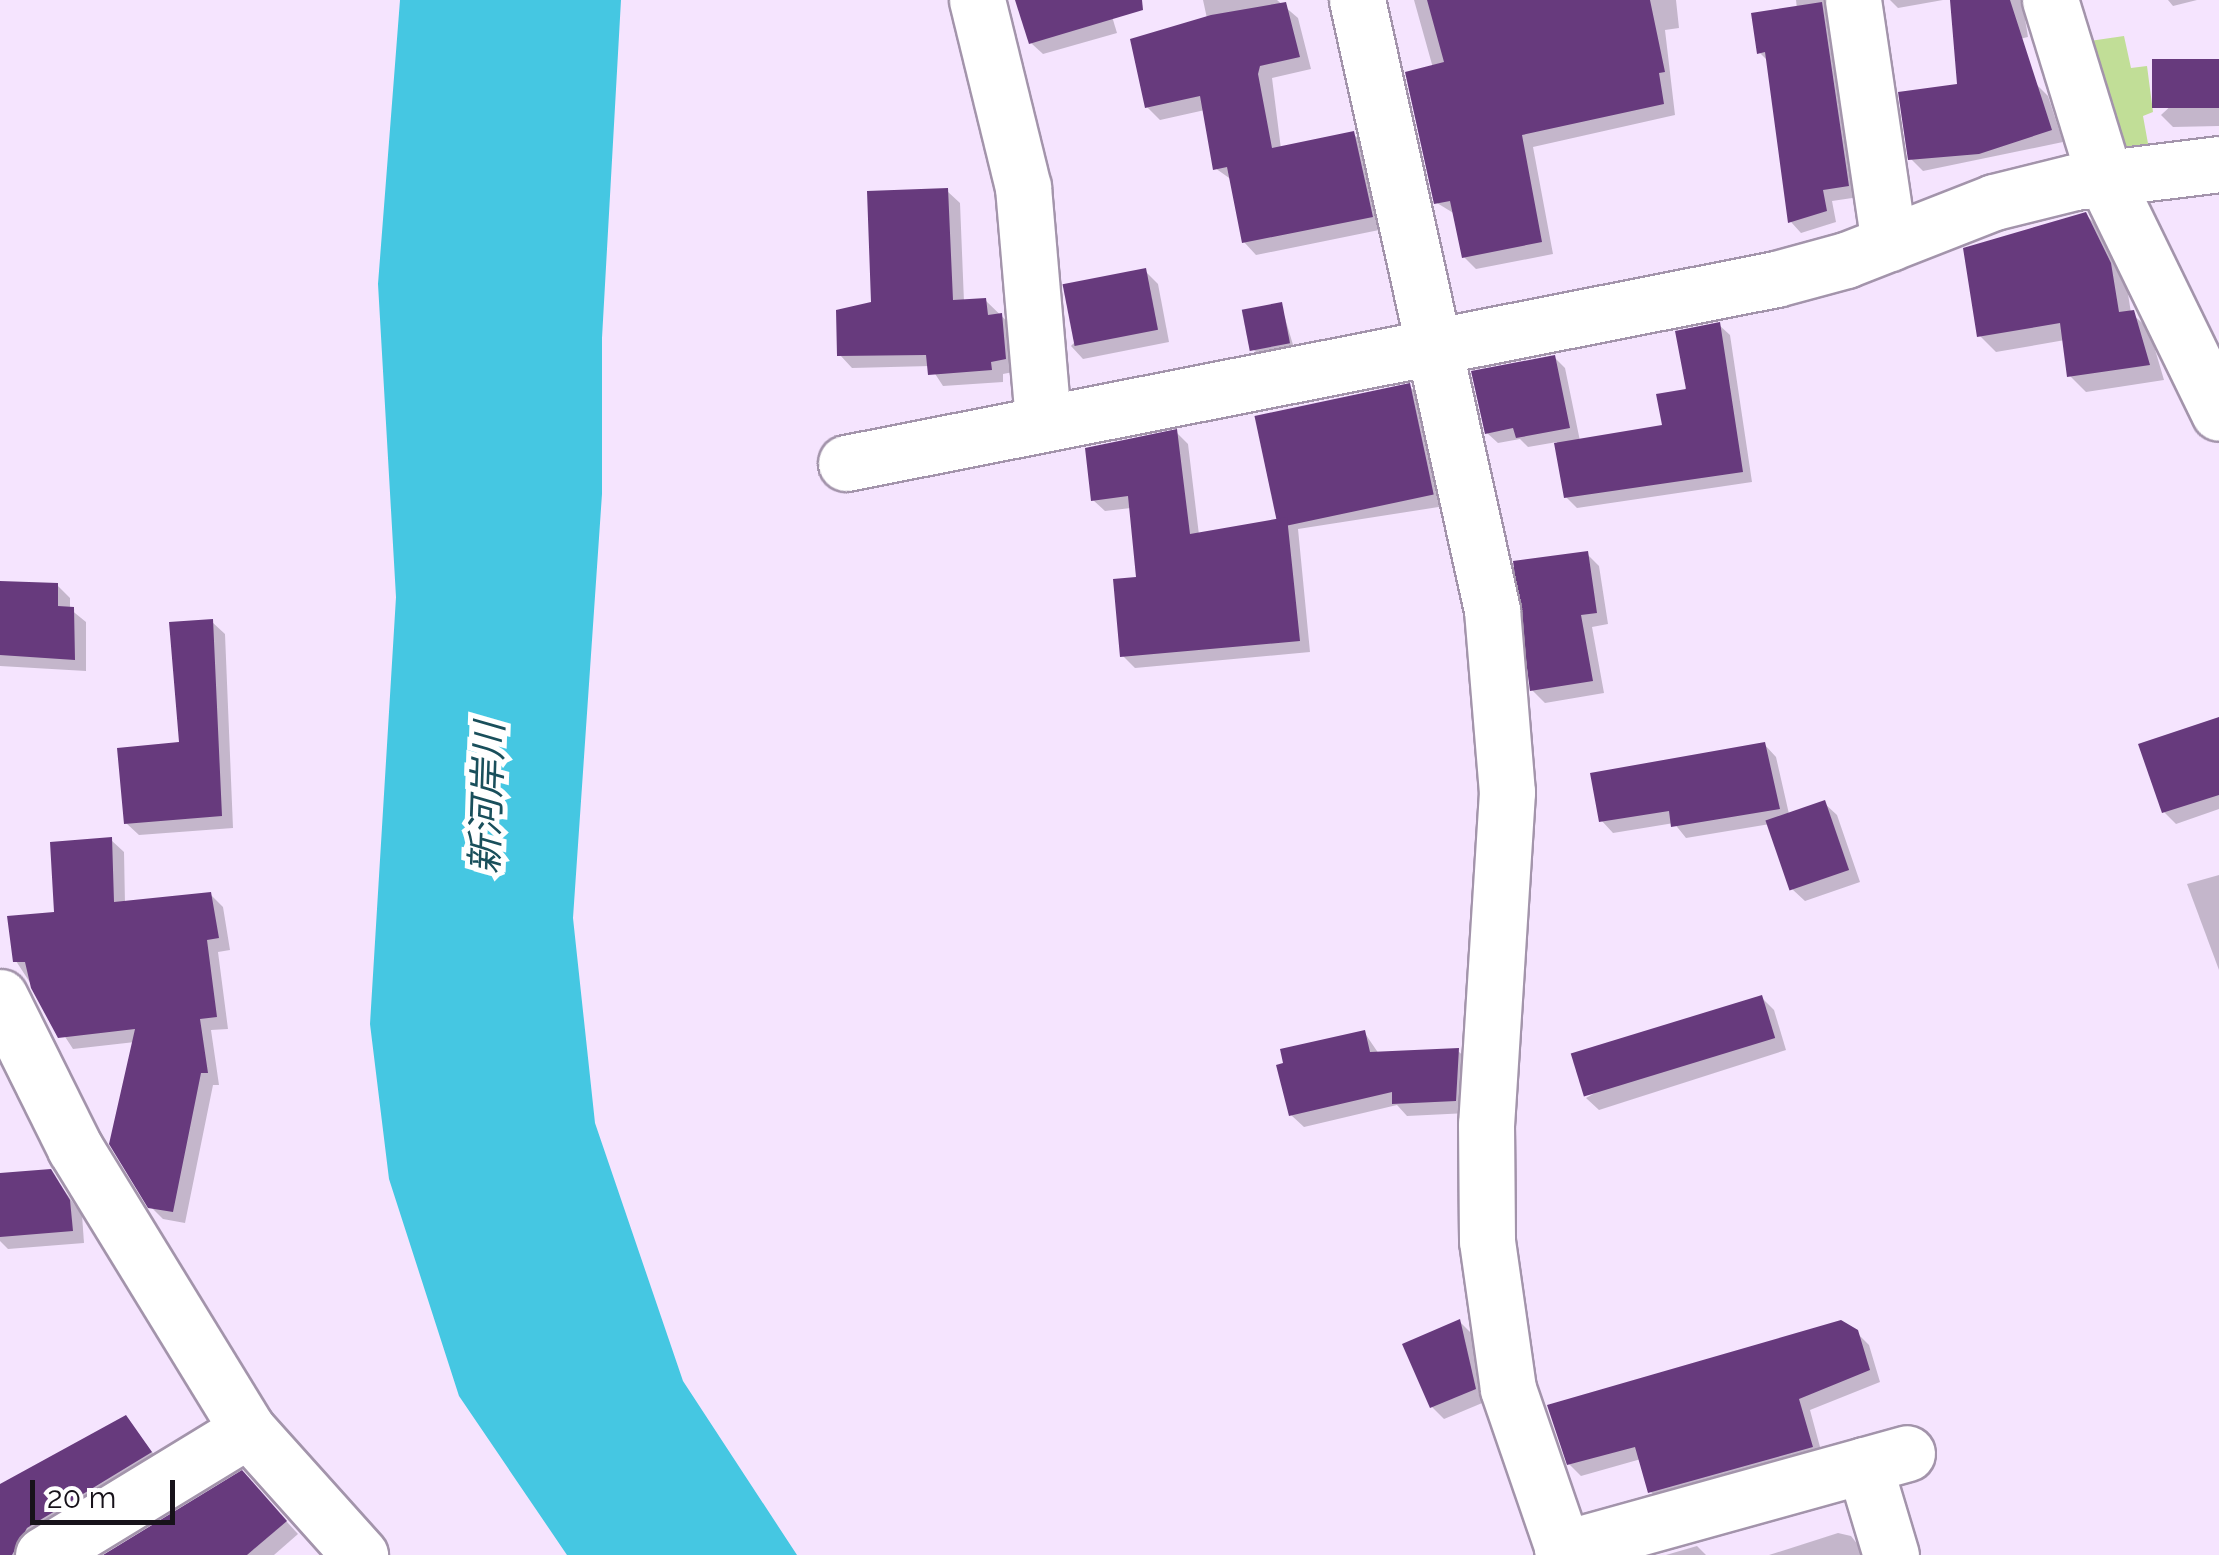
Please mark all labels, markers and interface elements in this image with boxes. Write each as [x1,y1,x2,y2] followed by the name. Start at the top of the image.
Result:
[462,721,512,875] water label: 新河岸川
[35,1460,180,1522] scale bar
[47,1480,116,1515] text: 20 m

